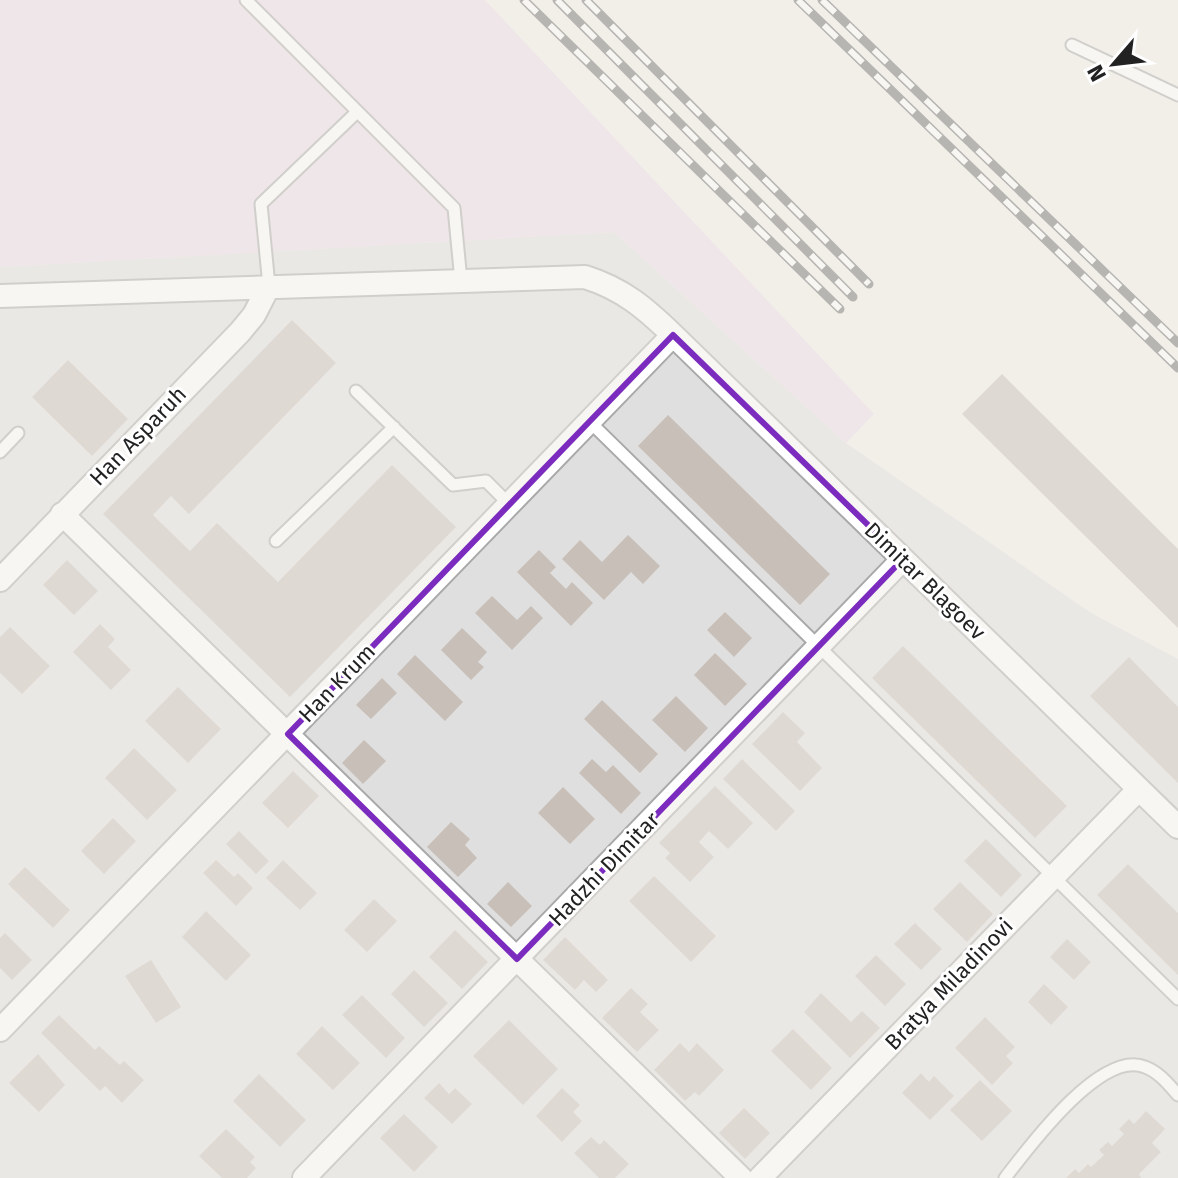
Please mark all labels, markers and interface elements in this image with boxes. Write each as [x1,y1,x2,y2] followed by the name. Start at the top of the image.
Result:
[1074,24,1154,104] north arrow
[1081,60,1112,86] text: N
[84,381,192,491] street label: Han Asparuh
[859,517,991,646] street label: Dimitar Blagoev
[293,638,381,728] street label: Han Krum
[543,806,666,932] street label: Hadzhi Dimitar
[879,912,1019,1056] street label: Bratya Miladinovi

